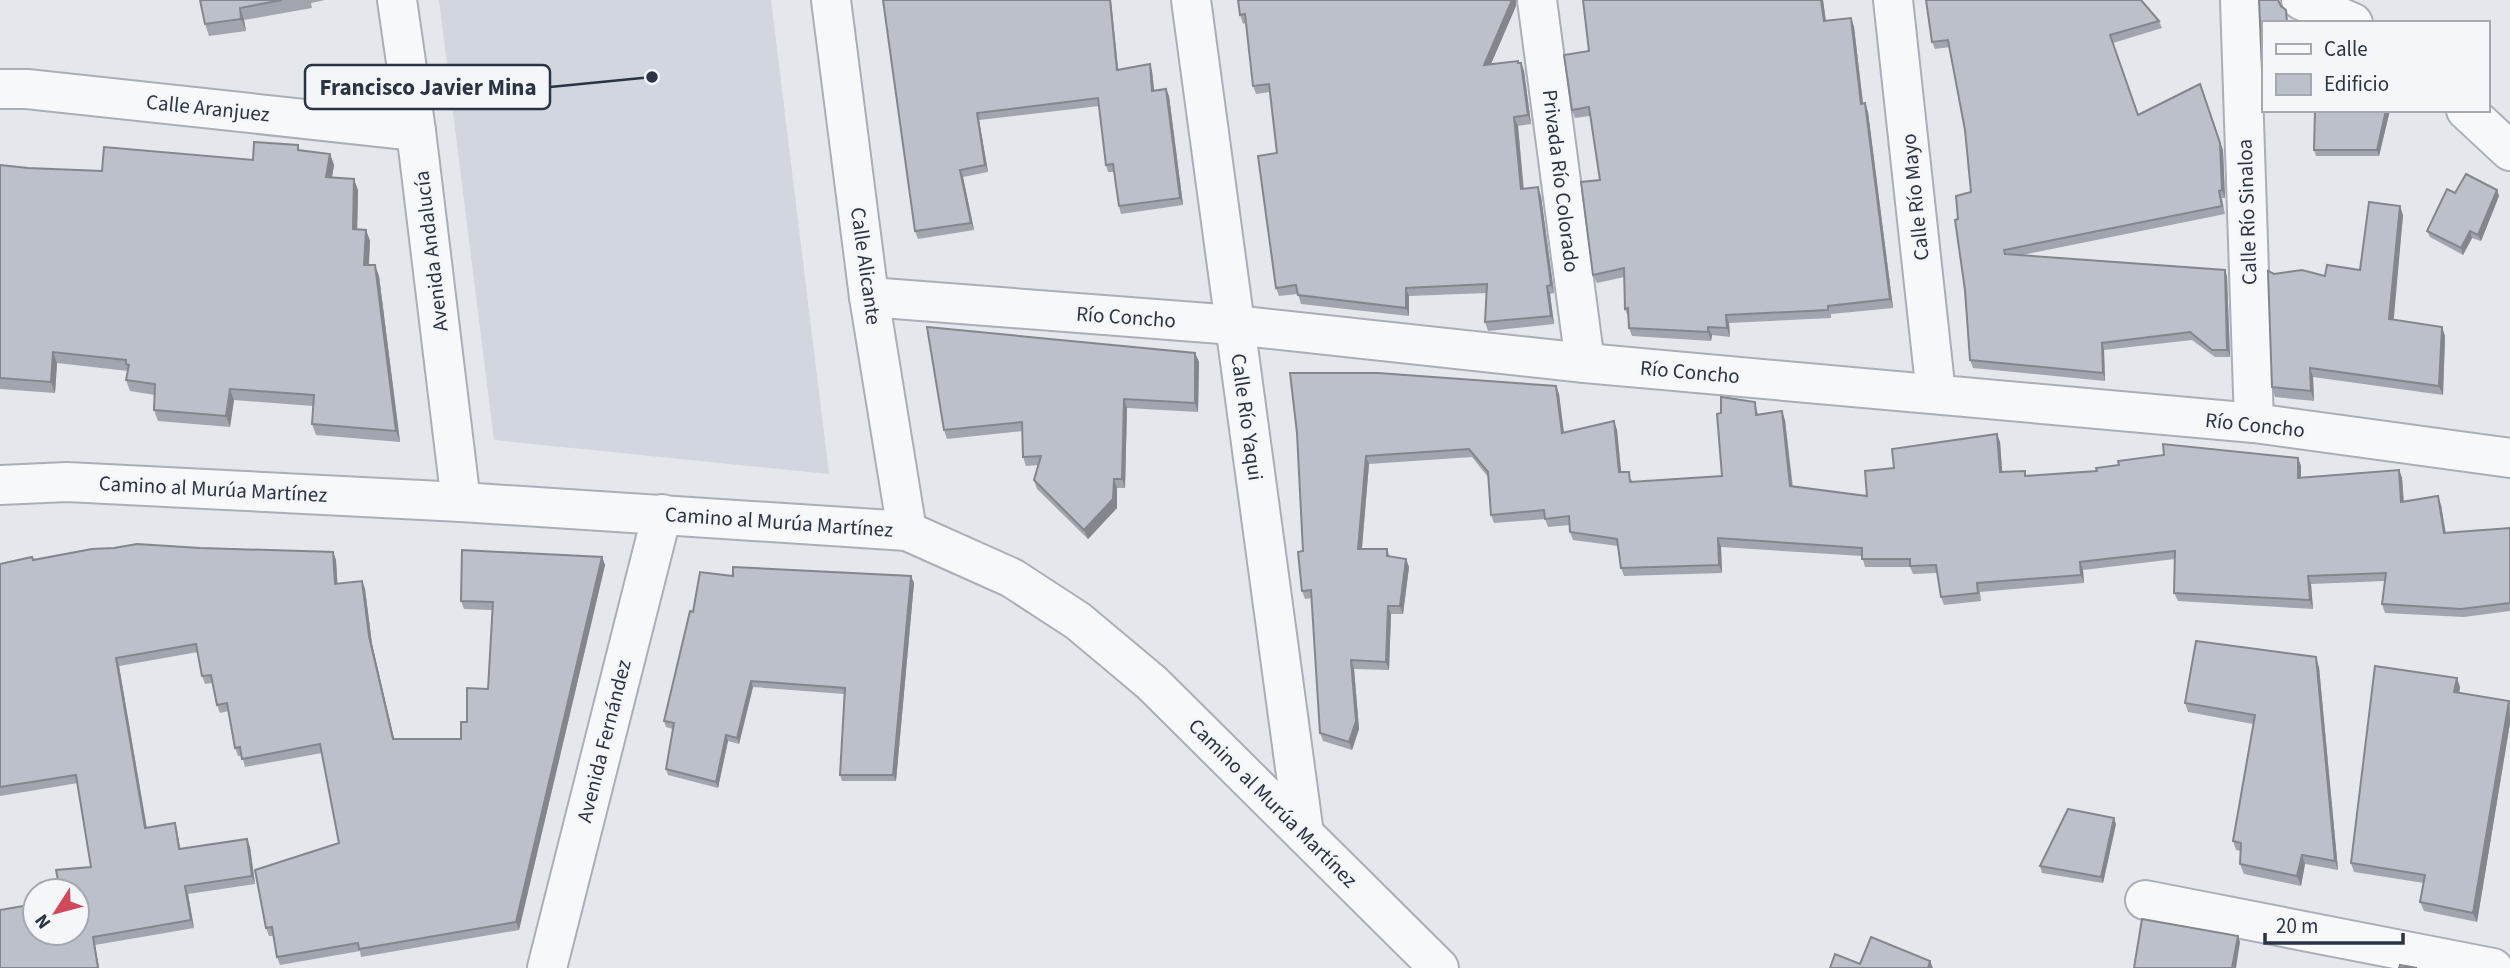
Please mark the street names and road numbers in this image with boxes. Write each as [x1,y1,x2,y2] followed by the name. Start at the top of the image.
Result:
[145,87,271,129] street label: Calle Aranjuez
[1535,88,1587,274] street label: Privada Río Colorado
[1893,132,1937,262] street label: Calle Río Mayo
[2229,138,2265,286] street label: Calle Río Sinaloa
[406,169,456,333] street label: Avenida Andalucía
[843,205,889,327] street label: Calle Alicante
[1075,299,1177,335] street label: Río Concho
[1223,352,1271,482] street label: Calle Río Yaqui
[1639,353,1741,391] street label: Río Concho
[2204,405,2306,445] street label: Río Concho
[98,468,328,510] street label: Camino al Murúa Martínez
[664,499,894,545] street label: Camino al Murúa Martínez
[569,656,639,826] street label: Avenida Fernández
[1182,712,1365,895] street label: Camino al Murúa Martínez

